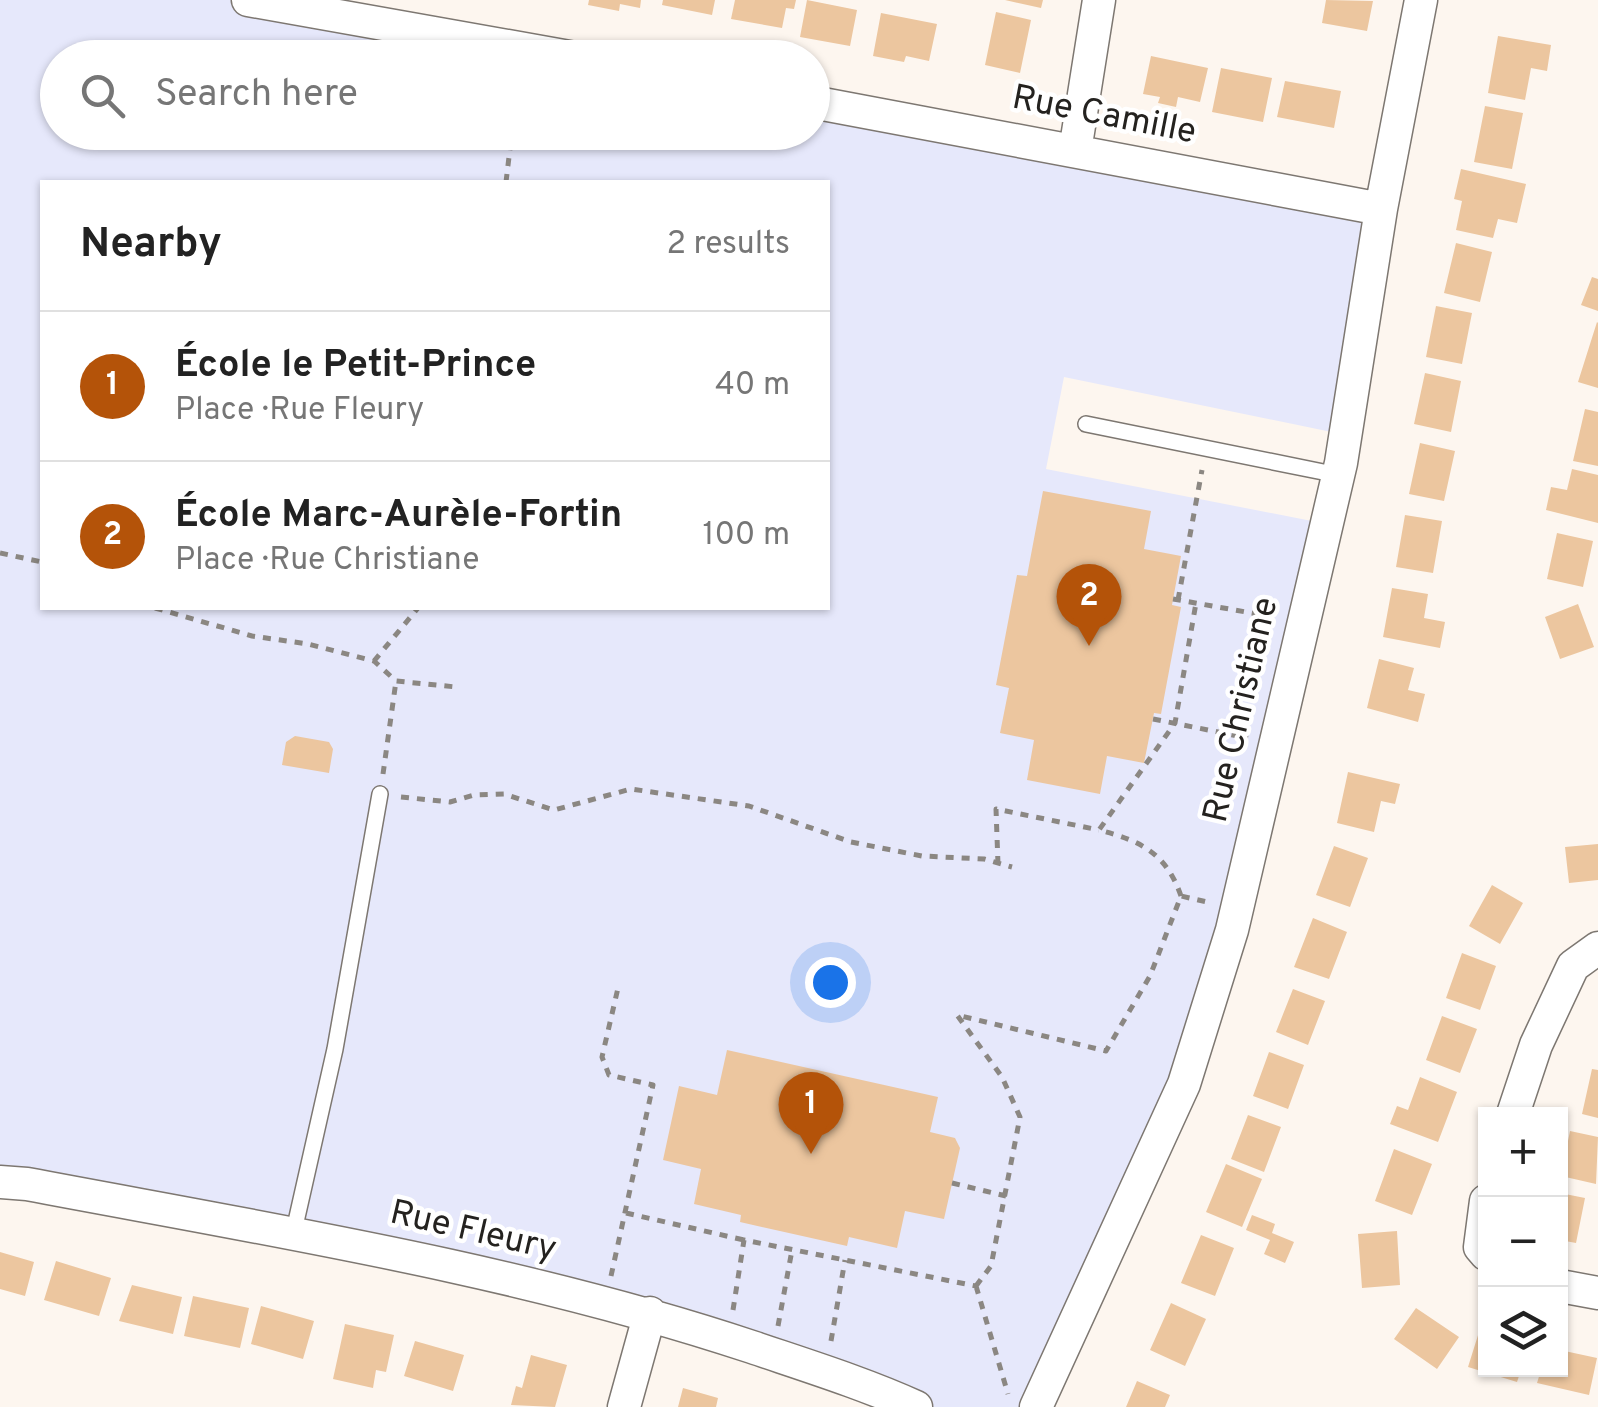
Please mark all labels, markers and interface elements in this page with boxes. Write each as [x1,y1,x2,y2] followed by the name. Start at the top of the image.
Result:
[40,40,830,150] search box
[75,68,130,123] icon: search
[155,71,358,120] text: Search here
[1008,77,1200,155] street label: Rue Camille
[80,219,222,272] text: Nearby
[666,225,790,265] text: 2 results
[175,342,536,391] text: École le Petit-Prince
[106,366,119,406] text: 1
[715,366,790,406] text: 40 m
[175,391,424,431] text: Place · Rue Fleury
[175,492,622,541] text: École Marc-Aurèle-Fortin
[103,516,122,556] text: 2
[703,516,790,556] text: 100 m
[175,541,480,581] text: Place · Rue Christiane
[1056,564,1122,646] pin: 2
[1195,593,1289,827] street label: Rue Christiane
[805,957,856,1008] your location
[778,1072,844,1154] pin: 1
[1478,1107,1568,1377] map controls
[1478,1107,1568,1197] button: +
[386,1192,560,1272] street label: Rue Fleury
[1478,1197,1568,1287] button: −
[1478,1287,1568,1377] button: layers

